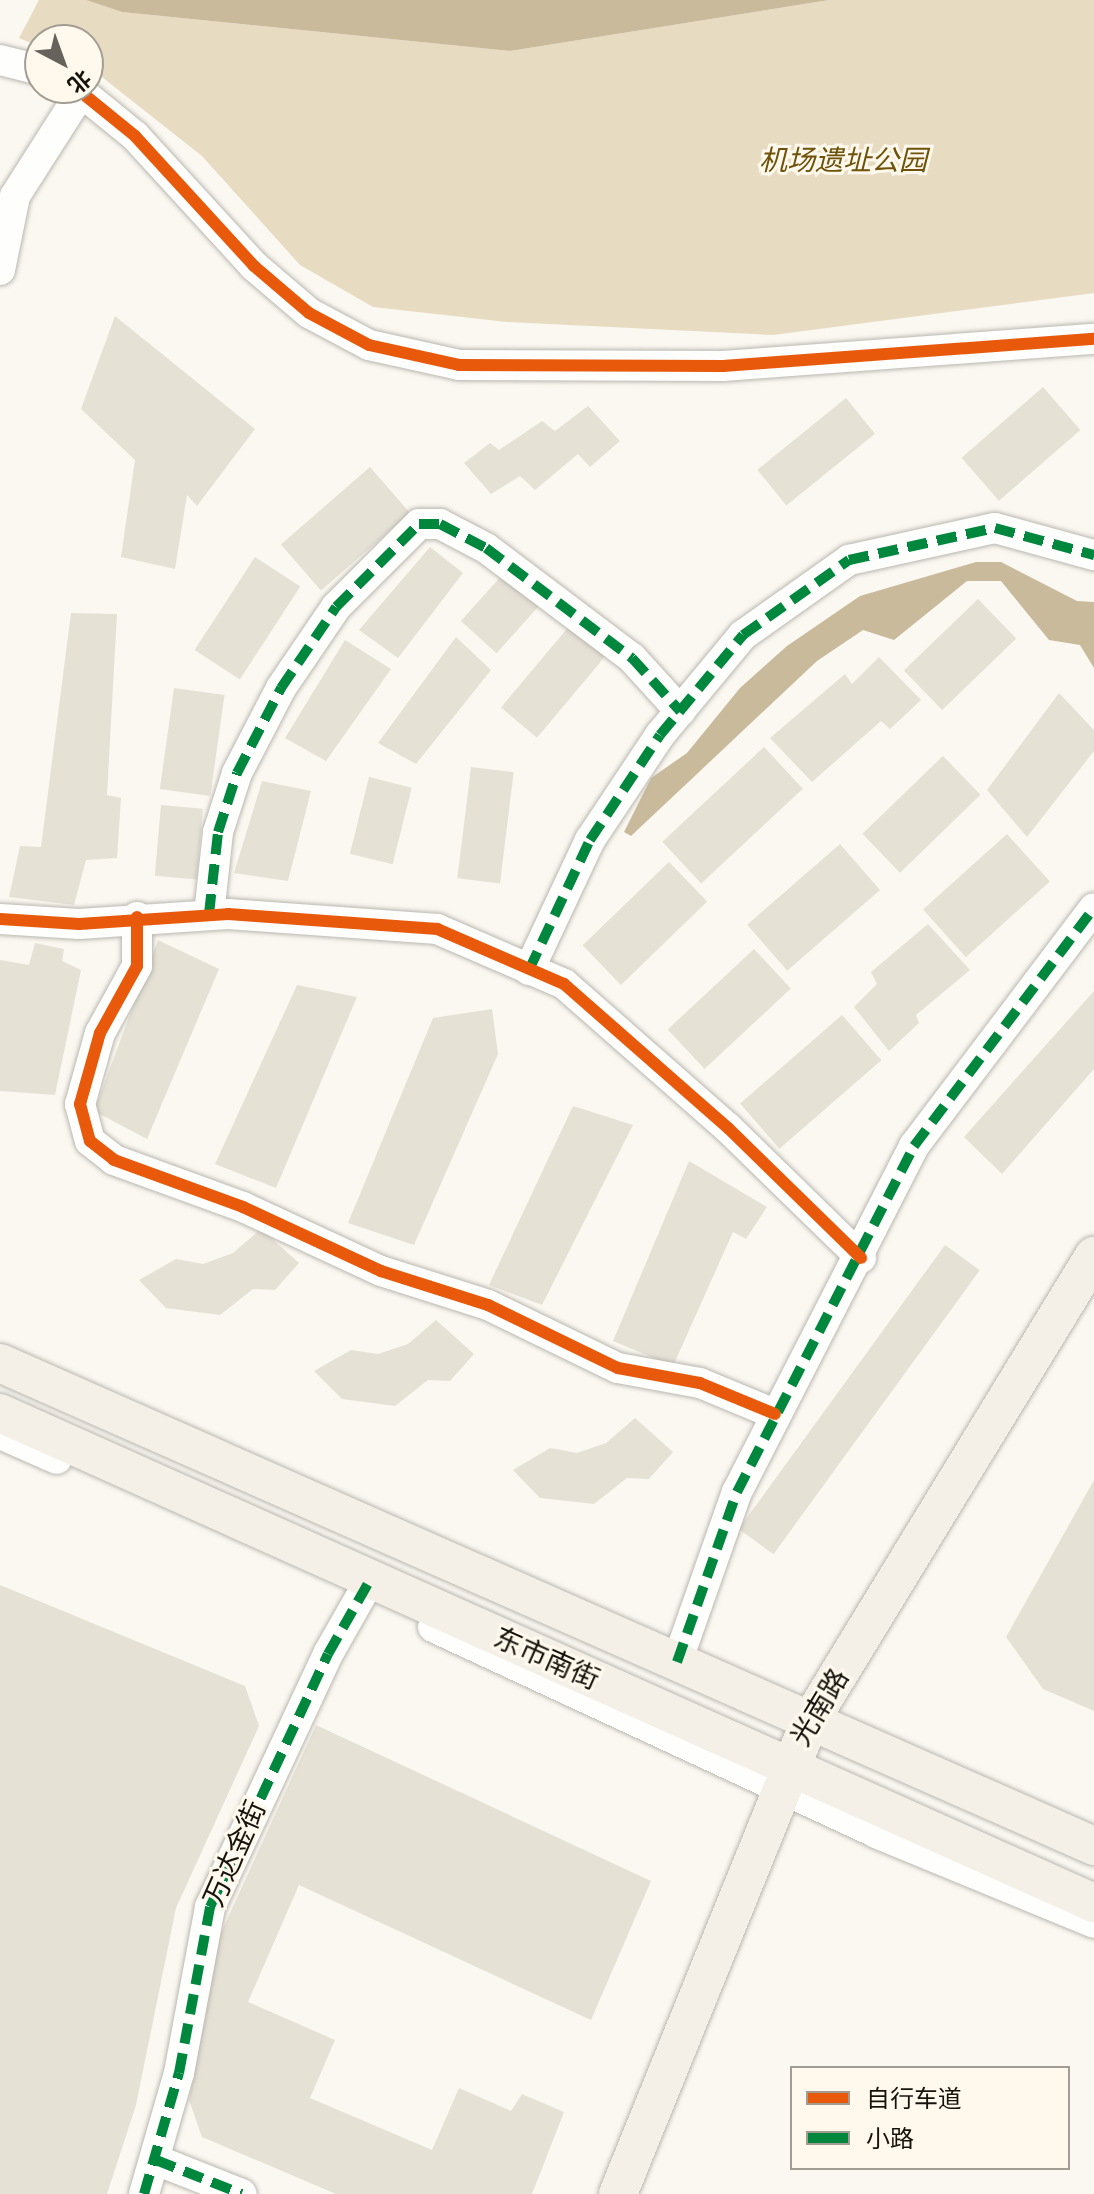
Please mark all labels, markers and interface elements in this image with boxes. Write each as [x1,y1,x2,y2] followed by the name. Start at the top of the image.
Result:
[24,24,104,104] north arrow
[60,61,98,101] text: 北
[759,145,927,179] park label: 机场遗址公园
[488,1622,604,1698] street label: 东市南街
[785,1663,857,1753] street label: 光南路
[198,1796,274,1912] street label: 万达金街
[790,2066,1070,2170] legend
[866,2082,962,2118] text: 自行车道
[866,2122,914,2158] text: 小路

